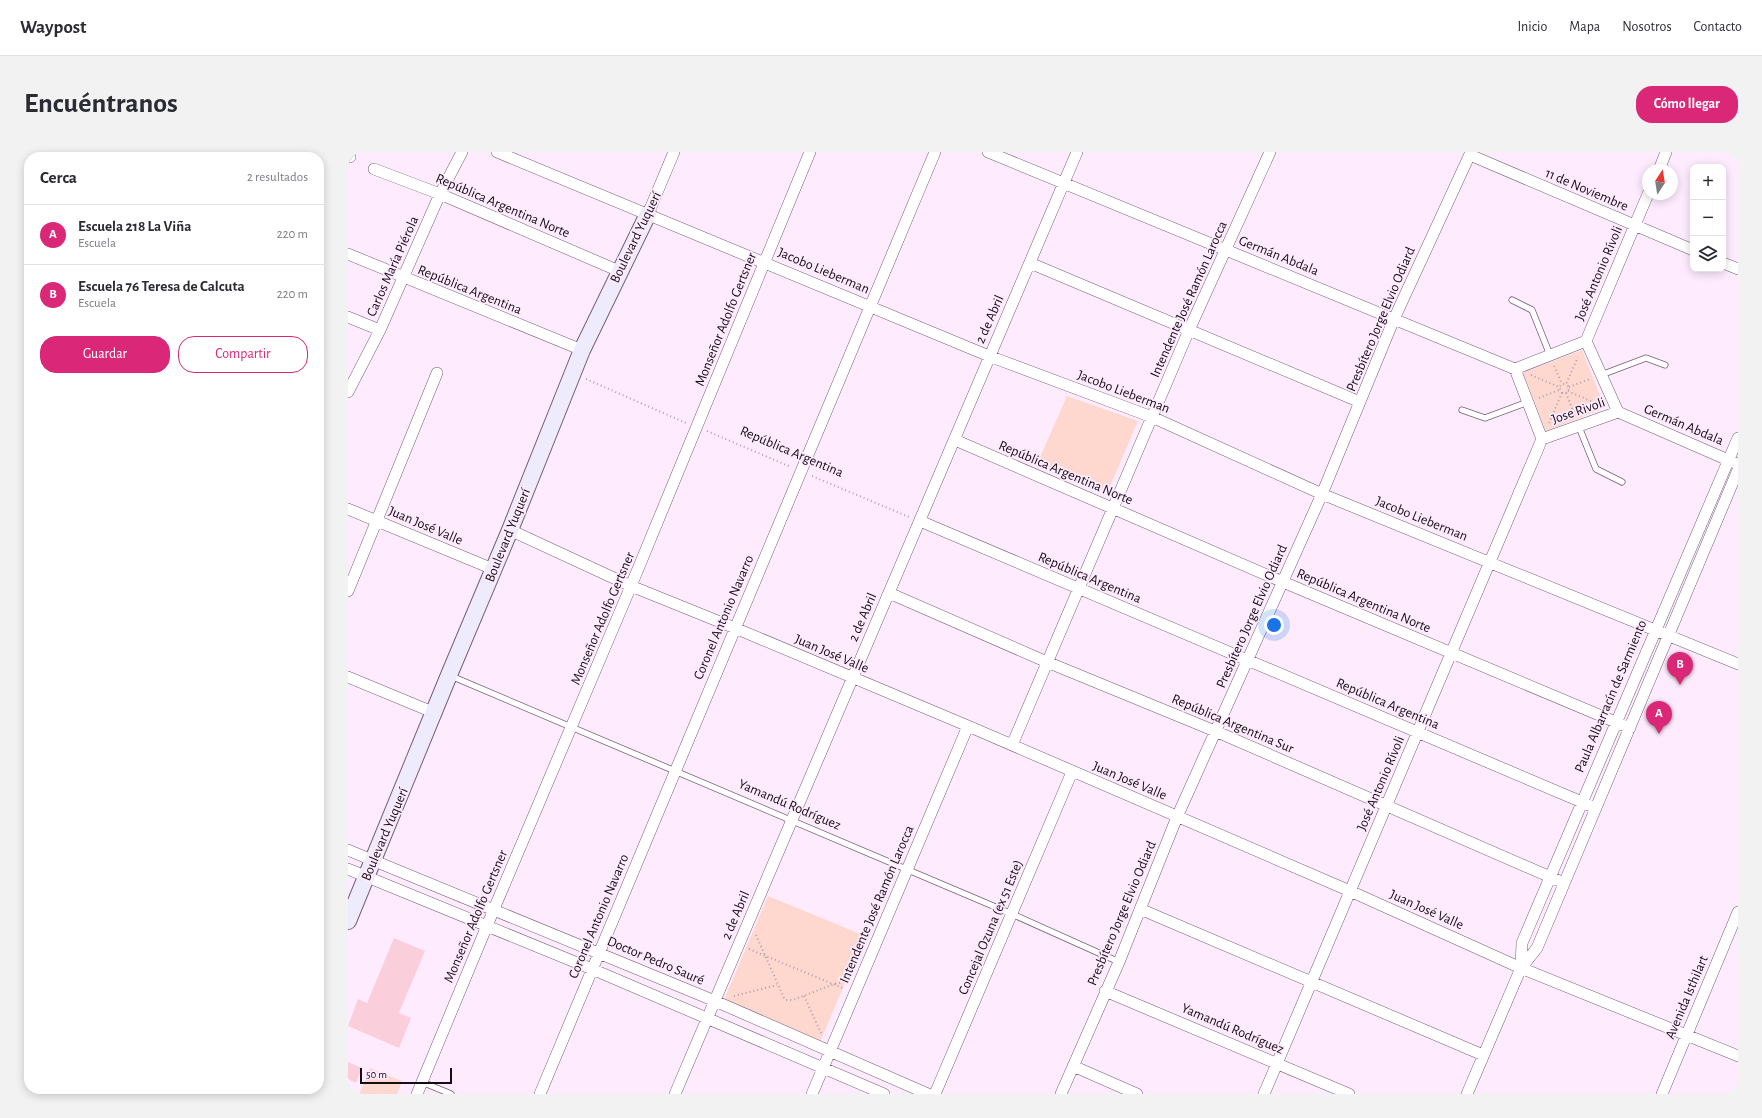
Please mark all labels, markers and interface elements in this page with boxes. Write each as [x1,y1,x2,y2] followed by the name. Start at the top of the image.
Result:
[20,18,87,37] text: Waypost
[1517,20,1547,34] text: Inicio
[1569,20,1600,34] text: Mapa
[1622,20,1672,34] text: Nosotros
[1694,20,1742,34] text: Contacto
[1636,86,1738,123] button: Cómo llegar
[24,90,178,118] text: Encuéntranos
[1642,164,1678,200] north arrow
[1690,164,1726,272] map controls
[1690,164,1726,200] button: +
[1543,166,1630,214] street label: 11 de Noviembre
[40,169,77,186] text: Cerca
[247,171,308,184] text: 2 resultados
[434,171,572,241] street label: República Argentina Norte
[608,189,664,285] street label: Boulevard Yuquerí
[1690,200,1726,236] button: −
[364,214,422,319] street label: Carlos María Piérola
[78,219,191,234] text: Escuela 218 La Viña
[1148,219,1230,380] street label: Intendente José Ramón Larocca
[1573,224,1625,323] street label: José Antonio Rívoli
[49,228,57,241] text: A
[277,228,308,241] text: 220 m
[1237,233,1321,279] street label: Germán Abdala
[1690,236,1726,272] button: layers
[78,237,116,250] text: Escuela
[776,245,871,296] street label: Jacobo Lieberman
[1344,245,1418,394] street label: Presbítero Jorge Elvio Odiard
[693,250,759,388] street label: Monseñor Adolfo Gertsner
[416,263,524,317] street label: República Argentina
[78,279,245,294] text: Escuela 76 Teresa de Calcuta
[49,288,57,301] text: B
[277,288,308,301] text: 220 m
[973,293,1007,346] street label: 2 de Abril
[78,297,116,310] text: Escuela
[40,336,170,373] button: Guardar
[178,336,308,373] button: Compartir
[1076,368,1172,416] street label: Jacobo Lieberman
[1550,395,1607,427] street label: Jose Rivoli
[1642,402,1726,448] street label: Germán Abdala
[738,424,846,480] street label: República Argentina
[997,438,1135,508] street label: República Argentina Norte
[483,486,533,584] street label: Boulevard Yuquerí
[1374,494,1470,544] street label: Jacobo Lieberman
[386,504,465,548] street label: Juan José Valle
[1214,543,1290,690] street label: Presbítero Jorge Elvio Odiard
[569,550,637,687] street label: Monseñor Adolfo Gertsner
[1036,550,1144,606] street label: República Argentina
[691,553,757,682] street label: Coronel Antonio Navarro
[1295,566,1433,636] street label: República Argentina Norte
[846,591,879,644] street label: 2 de Abril
[1264,615,1284,635] your location
[1572,618,1649,775] street label: Paula Albarracín de Sarmiento
[792,632,871,676] street label: Juan José Valle
[1667,652,1693,685] pin: B
[1334,676,1442,732] street label: República Argentina
[1170,692,1296,756] street label: República Argentina Sur
[1646,701,1672,734] pin: A
[1355,734,1407,833] street label: José Antonio Rívoli
[1090,759,1169,803] street label: Juan José Valle
[736,777,843,833] street label: Yamandú Rodríguez
[359,785,411,883] street label: Boulevard Yuquerí
[837,823,917,985] street label: Intendente José Ramón Larocca
[1085,839,1159,988] street label: Presbítero Jorge Elvio Odiard
[442,848,510,985] street label: Monseñor Adolfo Gertsner
[566,852,632,981] street label: Coronel Antonio Navarro
[956,858,1026,997] street label: Concejal Ozuna (ex 51 Este)
[1388,887,1466,932] street label: Juan José Valle
[719,889,752,942] street label: 2 de Abril
[605,934,706,988] street label: Doctor Pedro Sauré
[1663,953,1711,1041] street label: Avenida Isthilart
[1179,1001,1286,1057] street label: Yamandú Rodríguez
[360,1066,452,1085] scale bar
[366,1069,387,1080] text: 50 m

